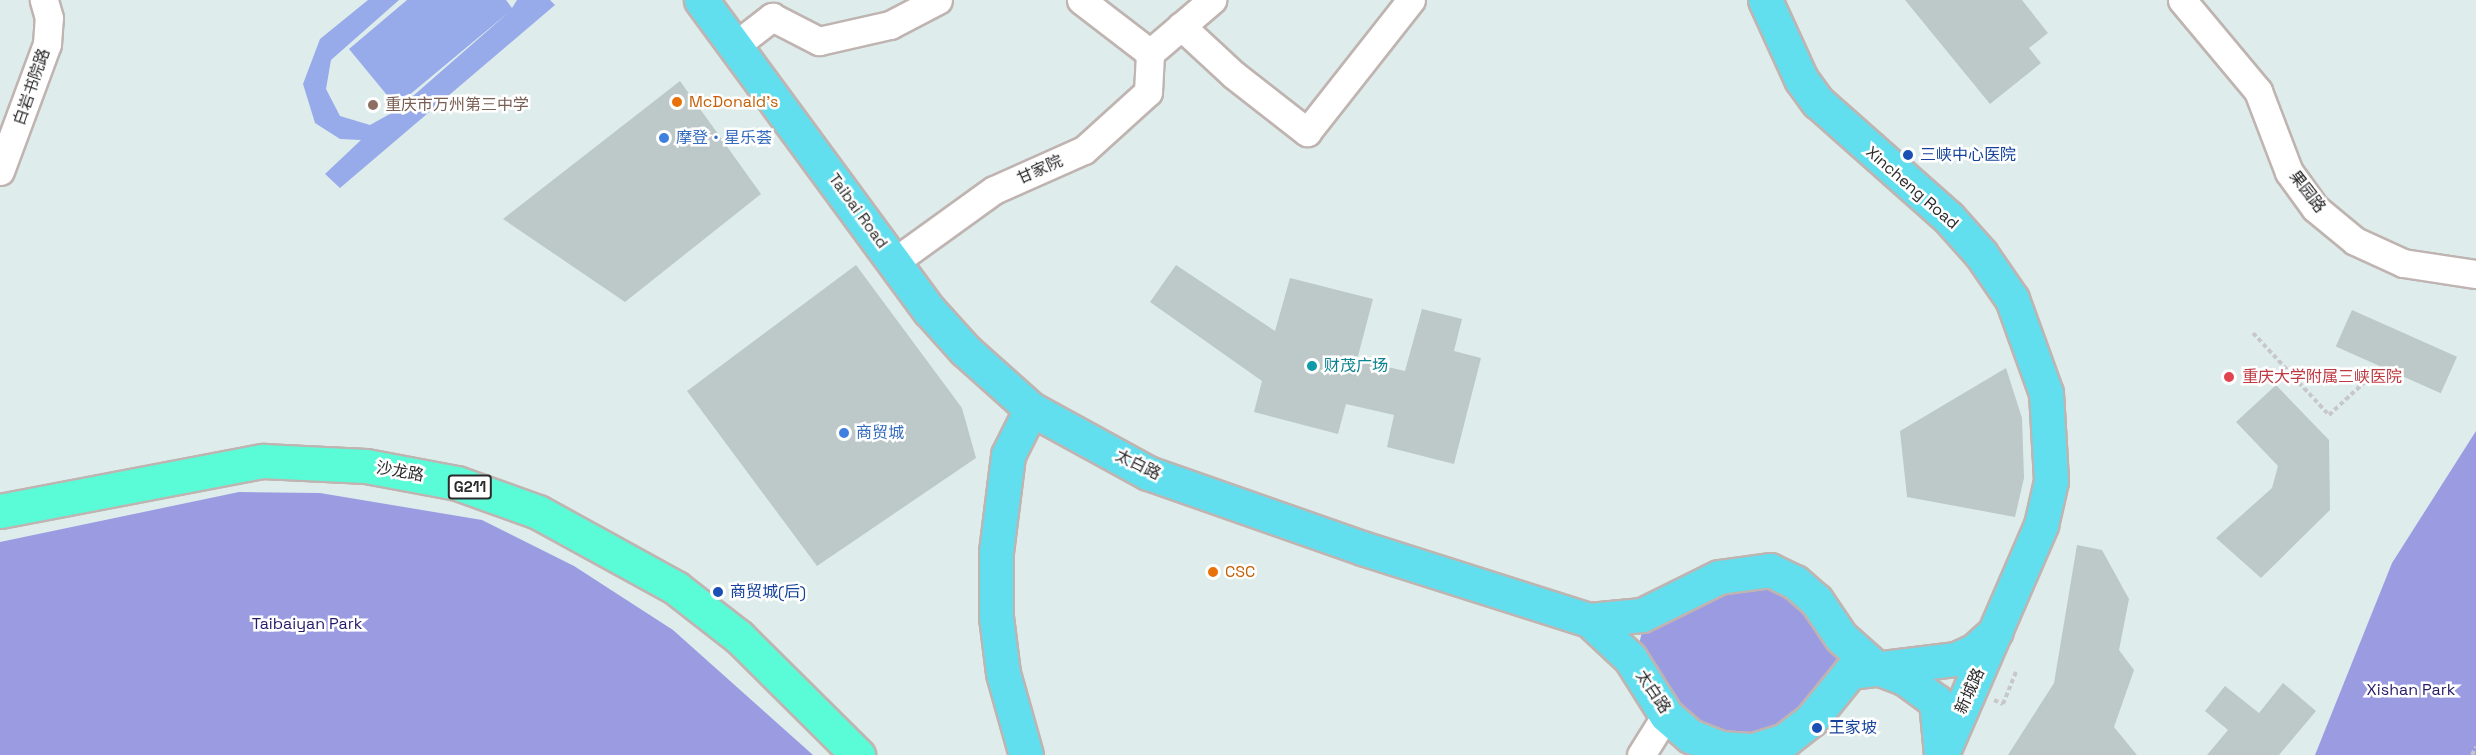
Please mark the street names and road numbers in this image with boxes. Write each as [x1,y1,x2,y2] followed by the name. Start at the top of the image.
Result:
[10,46,54,128] street label: 白岩书院路
[1862,143,1962,233] street label: Xincheng Road
[1014,151,1066,189] street label: 甘家院
[2285,167,2329,217] street label: 果园路
[824,170,892,252] street label: Taibai Road
[1112,446,1164,484] street label: 太白路
[375,458,425,486] street label: 沙龙路
[448,475,492,499] road number: G211
[1951,665,1989,717] street label: 新城路
[1632,667,1674,717] street label: 太白路

